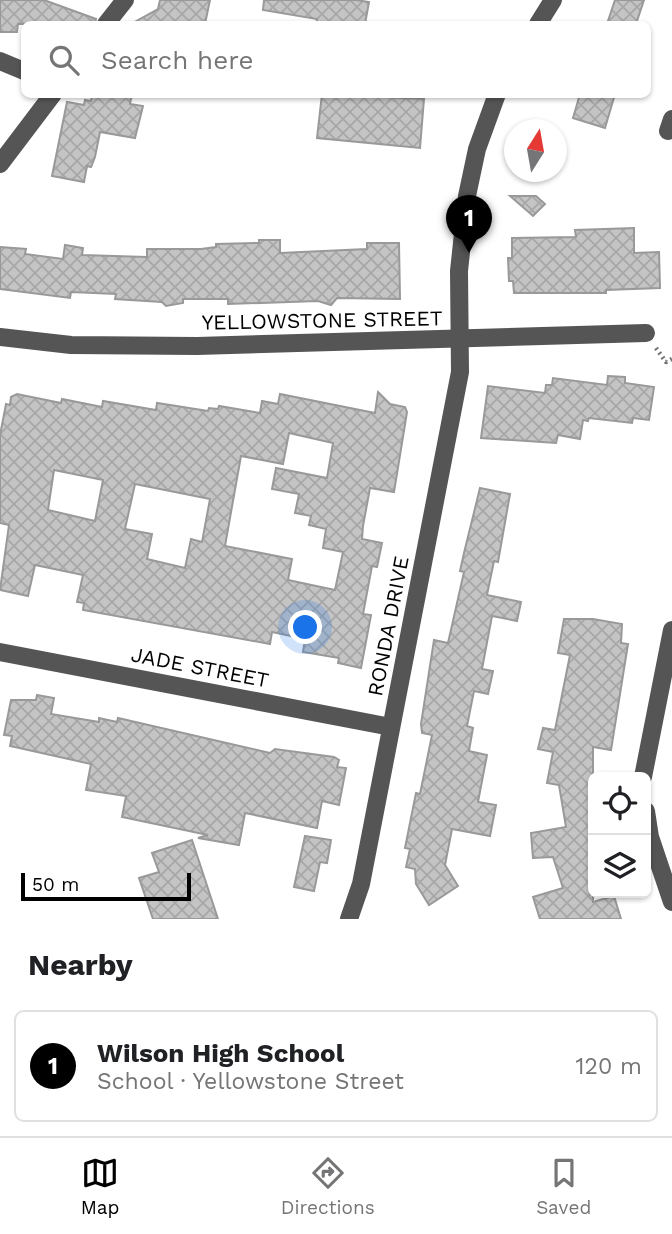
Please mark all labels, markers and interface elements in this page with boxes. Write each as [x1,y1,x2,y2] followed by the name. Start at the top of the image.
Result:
[21,21,651,98] search box
[45,41,83,79] icon: search
[101,45,253,75] text: Search here
[504,119,567,182] north arrow
[446,195,492,253] pin: 1
[201,305,443,335] street label: YELLOWSTONE STREET
[362,554,414,698] street label: RONDA DRIVE
[288,610,322,644] your location
[129,641,271,693] street label: JADE STREET
[588,772,651,898] map controls
[588,772,651,835] button: locate
[588,835,651,898] button: layers
[21,870,191,902] scale bar
[32,873,79,896] text: 50 m
[28,947,133,982] text: Nearby
[97,1038,344,1068] text: Wilson High School
[48,1053,58,1080] text: 1
[576,1053,642,1080] text: 120 m
[97,1068,404,1095] text: School · Yellowstone Street
[81,1154,119,1219] tab: Map
[281,1154,375,1219] tab: Directions
[536,1154,591,1219] tab: Saved

